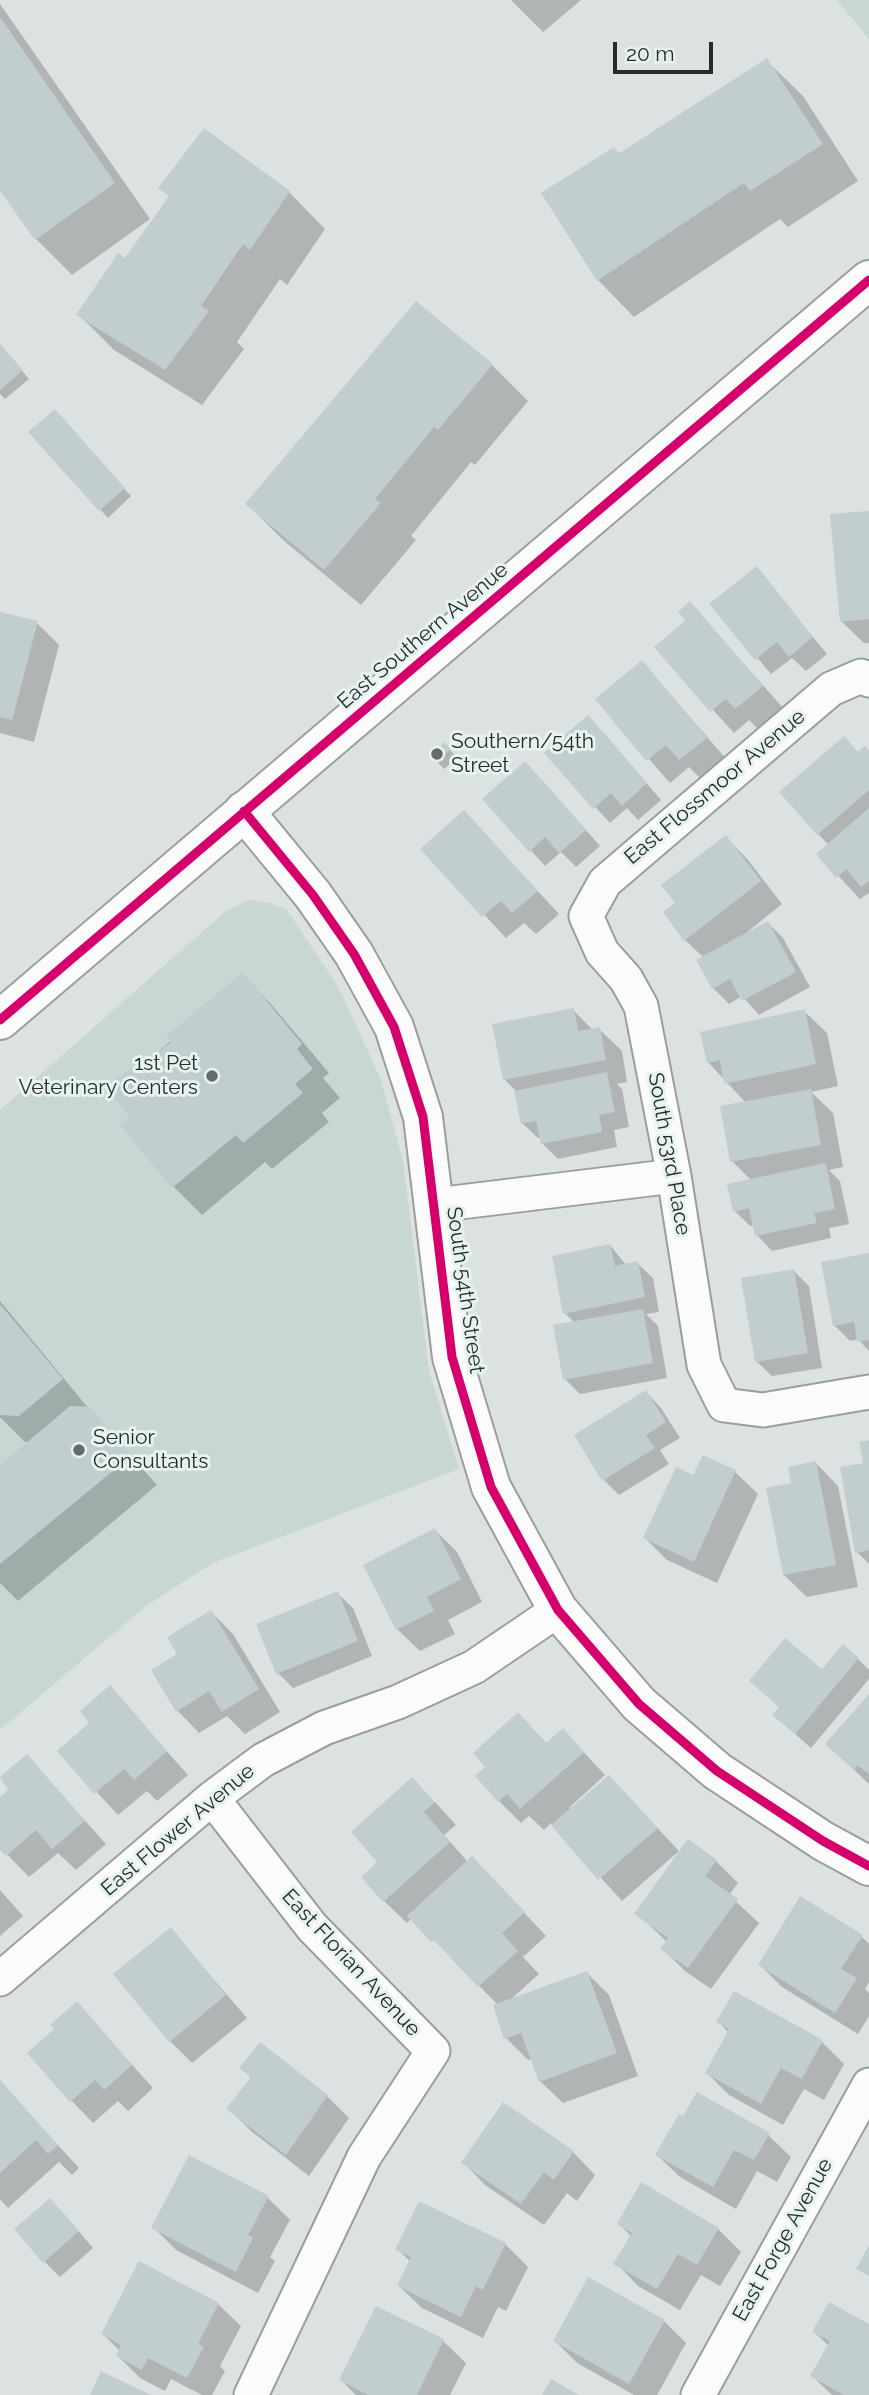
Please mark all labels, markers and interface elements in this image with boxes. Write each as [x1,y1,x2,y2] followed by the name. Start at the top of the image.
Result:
[617,28,717,72] scale bar
[626,41,674,66] text: 20 m
[333,557,513,715] street label: East Southern Avenue
[619,704,811,870] street label: East Flossmoor Avenue
[451,729,594,779] place label: Southern/54th Street
[429,746,445,762] marker: Southern/54th Street
[18,1051,198,1101] place label: 1st Pet Veterinary Centers
[204,1068,220,1084] marker: 1st Pet Veterinary Centers
[642,1071,696,1237] street label: South 53rd Place
[441,1205,489,1375] street label: South 54th Street
[93,1425,208,1475] place label: Senior Consultants
[71,1442,87,1458] marker: Senior Consultants
[96,1759,260,1901] street label: East Flower Avenue
[276,1884,426,2042] street label: East Florian Avenue
[728,2154,838,2326] street label: East Forge Avenue

